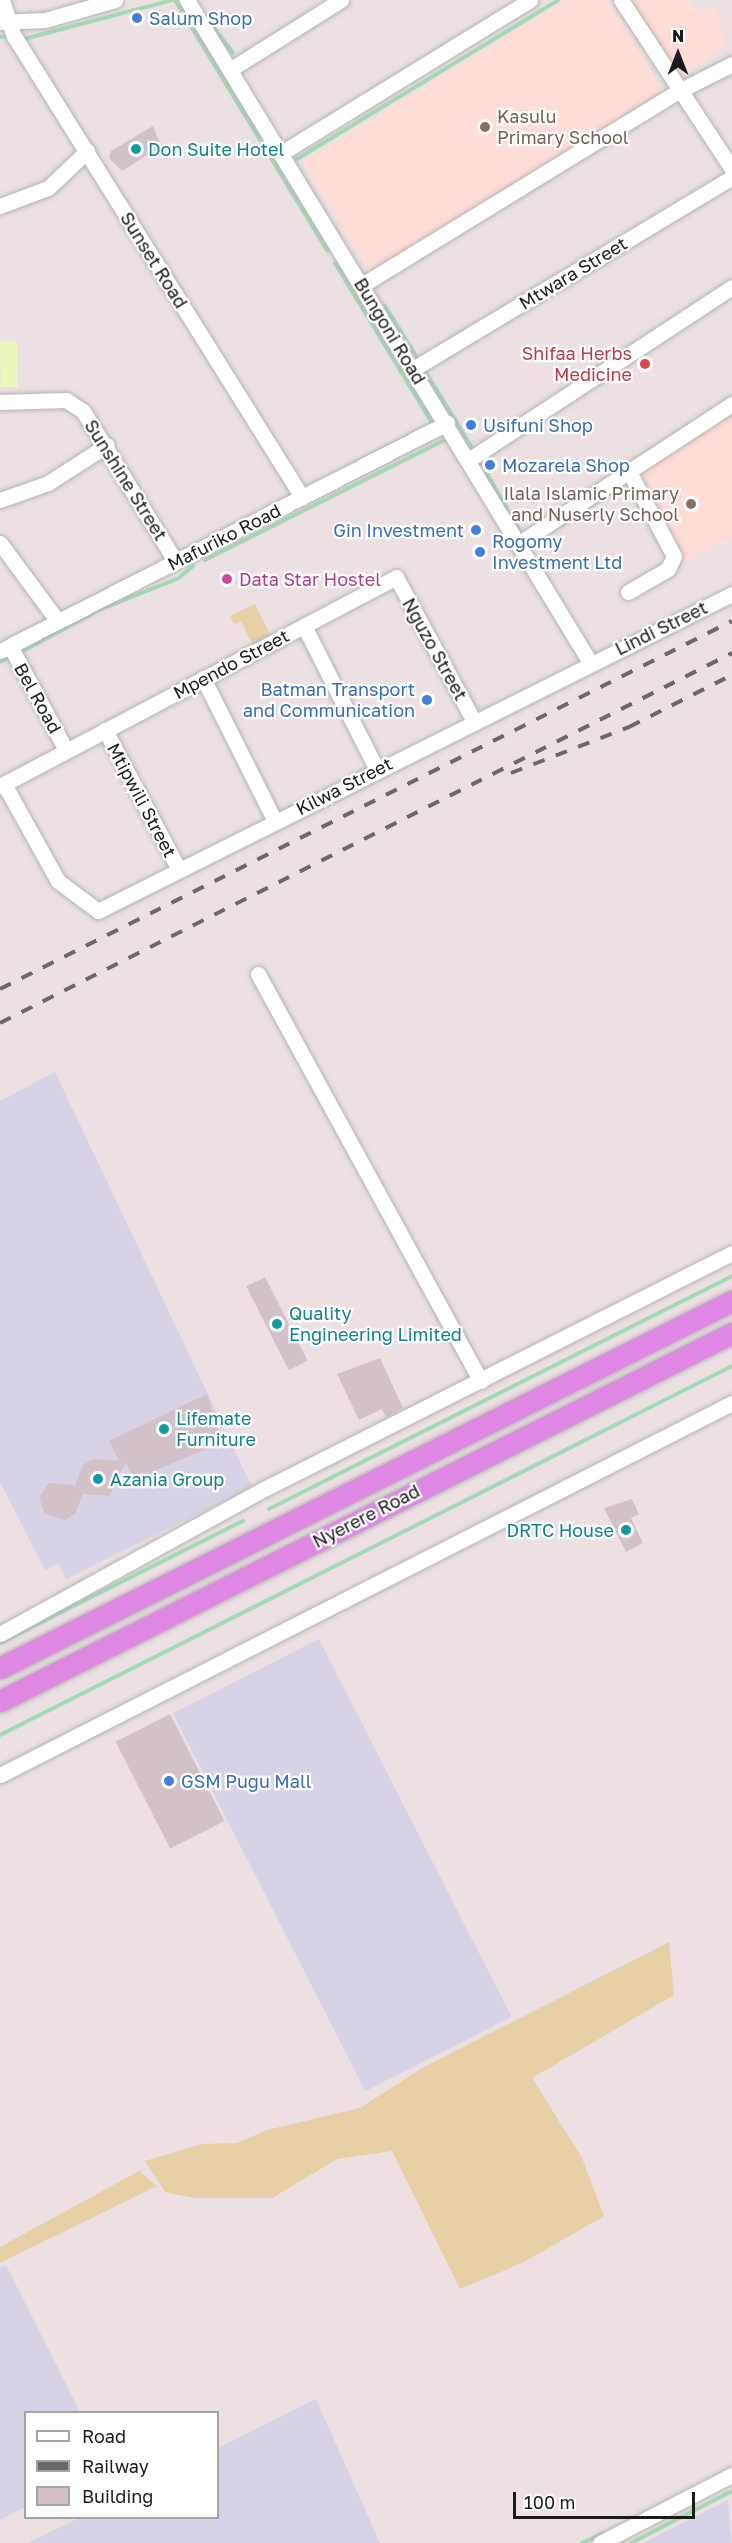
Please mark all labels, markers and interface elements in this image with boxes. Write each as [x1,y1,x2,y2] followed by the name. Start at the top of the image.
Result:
[149,7,252,29] place label: Salum Shop
[130,11,144,25] marker: Salum Shop
[648,24,708,84] north arrow
[672,26,684,46] text: N
[497,106,629,148] place label: Kasulu Primary School
[478,120,492,134] marker: Kasulu Primary School
[148,138,284,160] place label: Don Suite Hotel
[129,142,143,156] marker: Don Suite Hotel
[116,208,192,312] street label: Sunset Road
[515,232,631,314] street label: Mtwara Street
[350,274,430,388] street label: Bungoni Road
[522,343,632,386] place label: Shifaa Herbs Medicine
[636,355,654,373] marker: Shifaa Herbs Medicine
[483,414,593,436] place label: Usifuni Shop
[80,416,172,544] street label: Sunshine Street
[464,418,478,432] marker: Usifuni Shop
[502,454,630,476] place label: Mozarela Shop
[483,458,497,472] marker: Mozarela Shop
[503,483,679,526] place label: Ilala Islamic Primary and Nuserly School
[684,497,698,511] marker: Ilala Islamic Primary and Nuserly School
[164,499,284,575] street label: Mafuriko Road
[333,519,464,541] place label: Gin Investment
[469,523,483,537] marker: Gin Investment
[492,531,622,574] place label: Rogomy Investment Ltd
[473,545,487,559] marker: Rogomy Investment Ltd
[239,568,381,590] place label: Data Star Hostel
[220,572,234,586] marker: Data Star Hostel
[398,594,472,704] street label: Nguzo Street
[611,596,711,660] street label: Lindi Street
[170,624,292,704] street label: Mpendo Street
[10,659,66,737] street label: Bel Road
[243,679,415,722] place label: Batman Transport and Communication
[420,693,434,707] marker: Batman Transport and Communication
[103,739,181,861] street label: Mtipwili Street
[292,753,396,819] street label: Kilwa Street
[289,1303,462,1346] place label: Quality Engineering Limited
[270,1317,284,1331] marker: Quality Engineering Limited
[176,1408,256,1450] place label: Lifemate Furniture
[157,1422,171,1436] marker: Lifemate Furniture
[110,1468,224,1490] place label: Azania Group
[91,1472,105,1486] marker: Azania Group
[309,1480,423,1552] street label: Nyerere Road
[506,1519,614,1541] place label: DRTC House
[619,1523,633,1537] marker: DRTC House
[181,1770,311,1792] place label: GSM Pugu Mall
[162,1774,176,1788] marker: GSM Pugu Mall
[24,2411,219,2519] legend
[82,2425,126,2447] text: Road
[82,2455,149,2477] text: Railway
[516,2480,698,2518] scale bar
[82,2485,153,2507] text: Building
[524,2491,575,2513] text: 100 m

